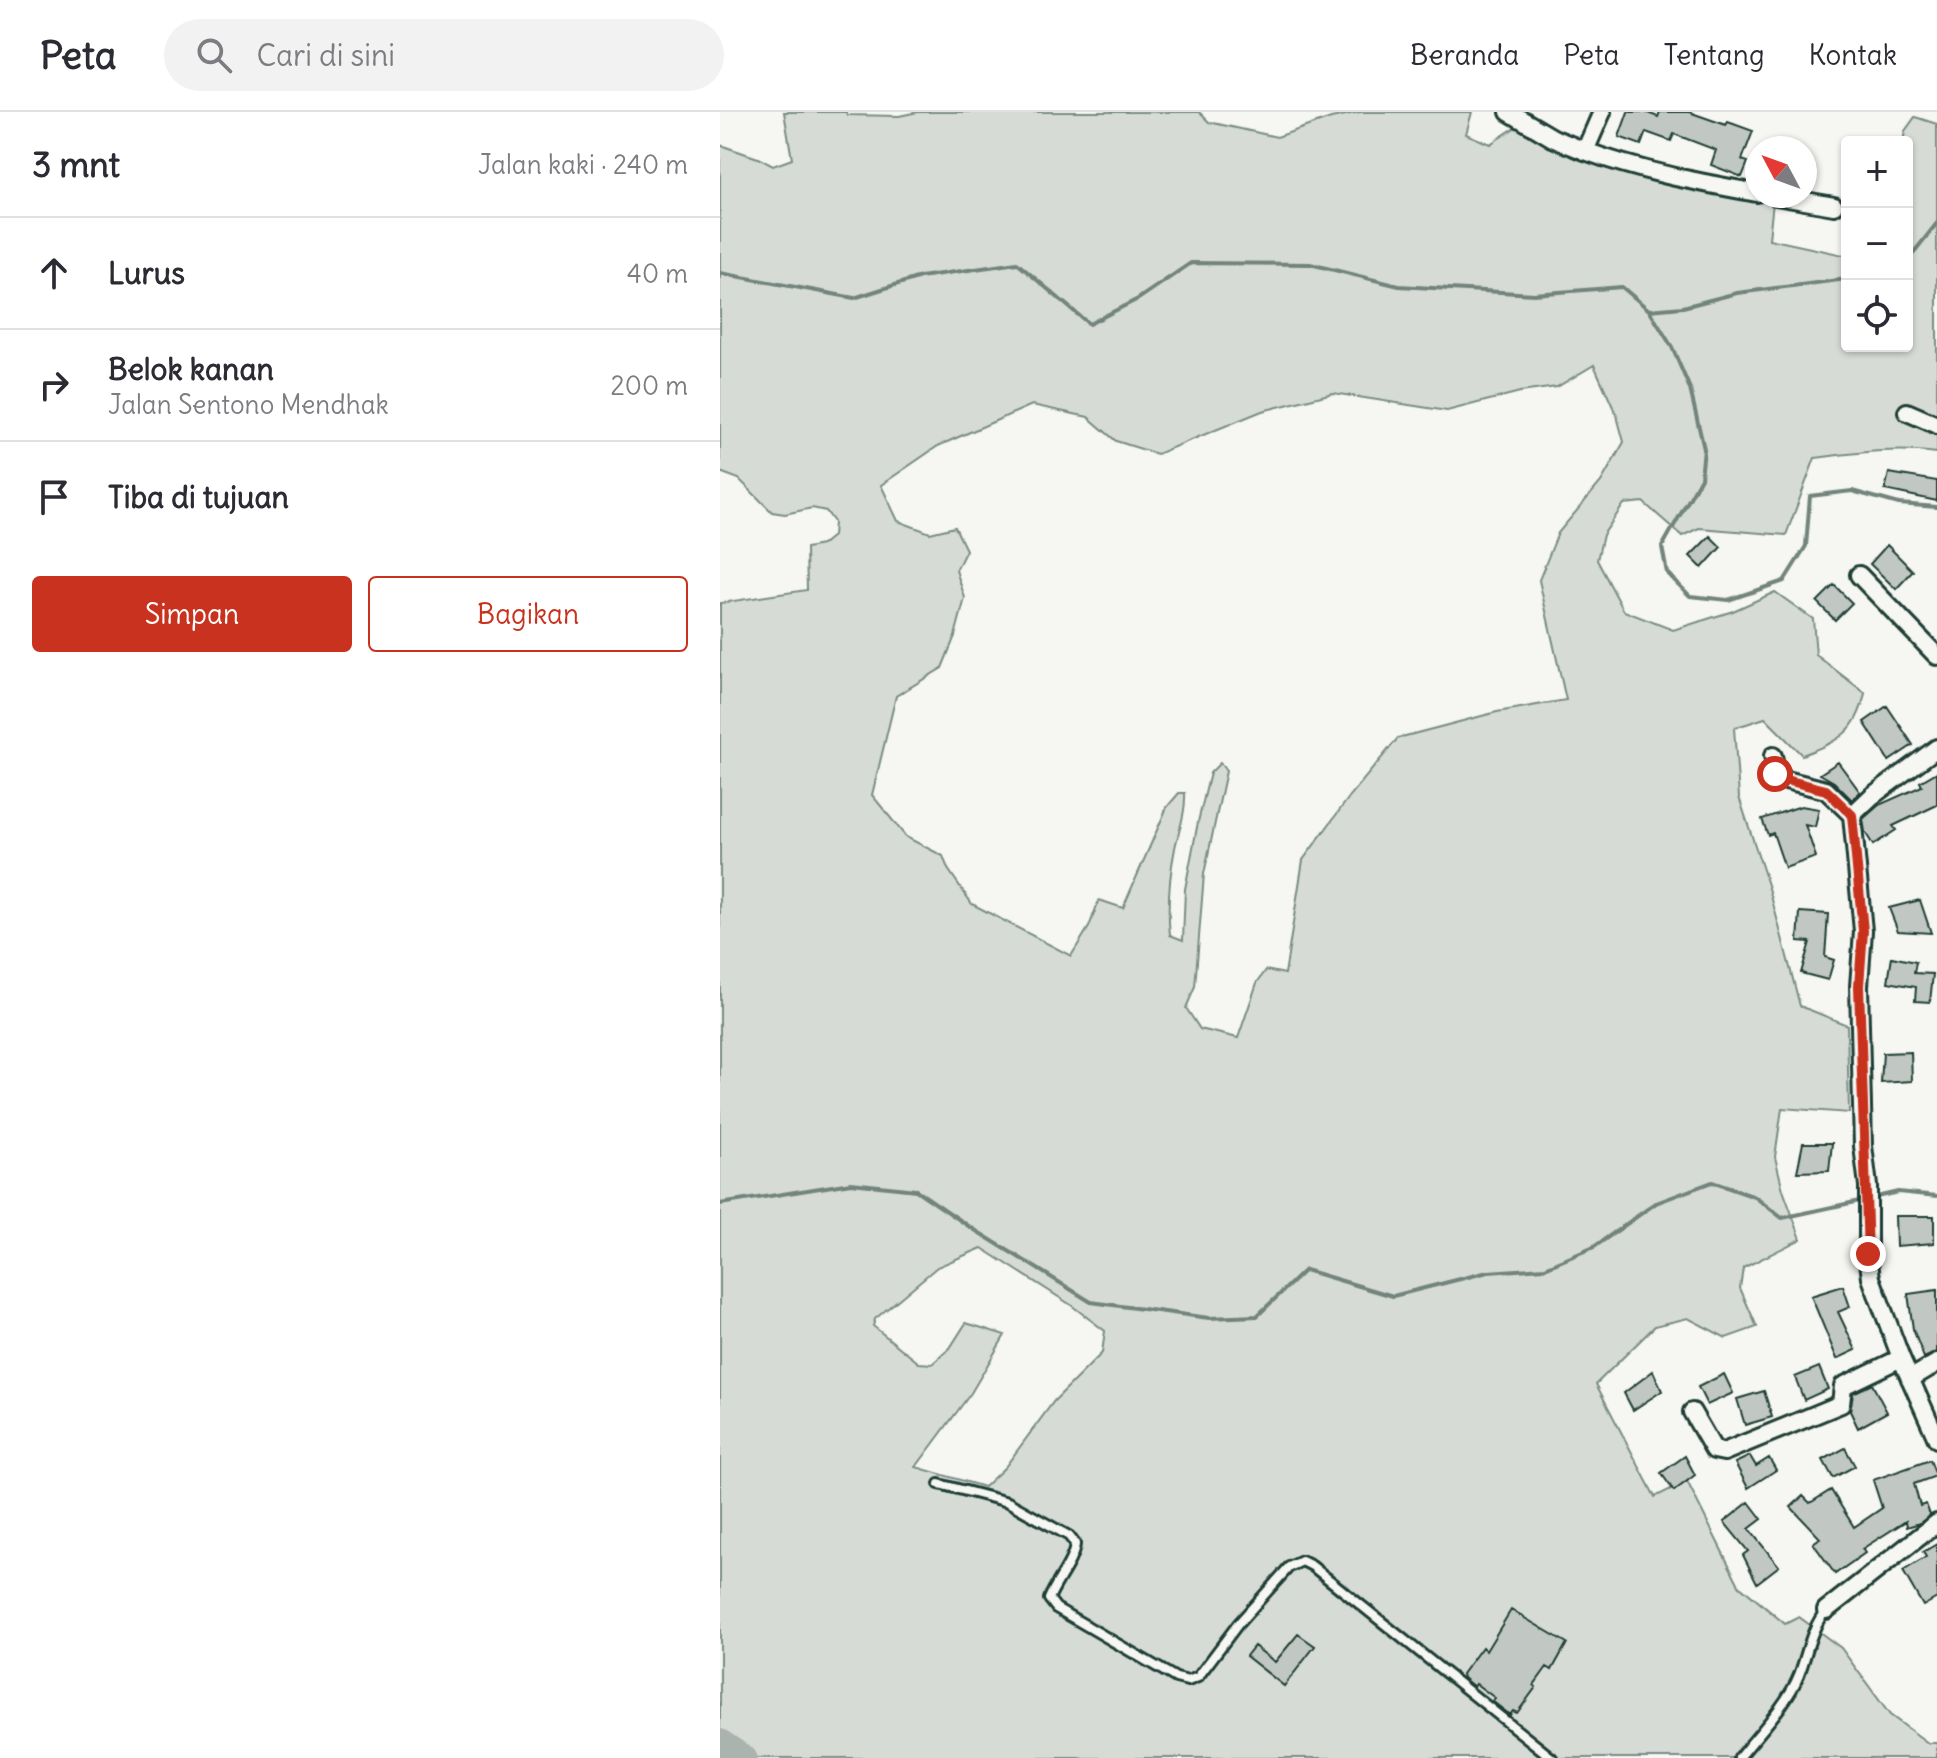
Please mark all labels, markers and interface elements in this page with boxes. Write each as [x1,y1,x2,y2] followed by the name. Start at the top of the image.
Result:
[164,19,724,91] search box
[40,32,116,79] text: Peta
[192,33,236,77] icon: search
[256,36,395,74] text: Cari di sini
[1410,37,1519,73] text: Beranda
[1563,37,1620,73] text: Peta
[1664,37,1765,73] text: Tentang
[1809,37,1897,73] text: Kontak
[1745,136,1817,208] north arrow
[1841,136,1913,352] map controls
[1841,136,1913,208] button: +
[32,143,120,186] text: 3 mnt
[478,148,688,181] text: Jalan kaki · 240 m
[1841,208,1913,280] button: −
[32,251,76,295] icon: ahead
[108,254,185,292] text: Lurus
[627,257,688,290] text: 40 m
[1841,280,1913,352] button: locate
[108,350,274,388] text: Belok kanan
[32,363,76,407] icon: right
[611,369,688,402] text: 200 m
[108,388,389,421] text: Jalan Sentono Mendhak
[32,475,76,519] icon: arrive
[108,478,289,516] text: Tiba di tujuan
[32,576,352,652] button: Simpan
[368,576,688,652] button: Bagikan
[1757,756,1793,792] route start
[1850,1236,1886,1272] route end

